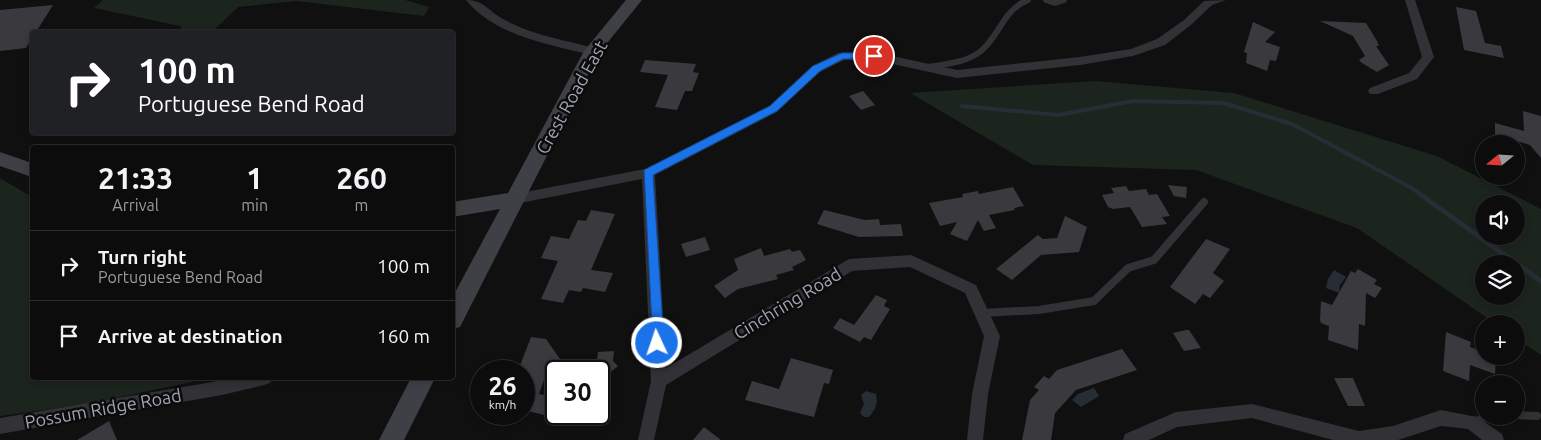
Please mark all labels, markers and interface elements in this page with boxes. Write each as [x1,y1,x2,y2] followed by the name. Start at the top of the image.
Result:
[853,35,895,77] pin
[532,37,610,157] street label: Crest Road East
[860,42,888,70] icon: arrive
[55,50,120,115] icon: right
[138,50,236,90] text: 100 m
[138,91,365,116] text: Portuguese Bend Road
[1475,135,1525,185] north arrow
[1475,135,1525,425] map controls
[98,161,173,195] text: 21:33
[246,161,263,195] text: 1
[336,161,387,195] text: 260
[1475,195,1525,245] button: sound
[112,196,159,214] text: Arrival
[241,196,268,214] text: min
[355,196,368,214] text: m
[98,246,186,268] text: Turn right
[55,252,83,280] icon: right
[377,255,430,277] text: 100 m
[1475,255,1525,305] button: layers
[730,263,844,343] street label: Cinchring Road
[98,268,263,286] text: Portuguese Bend Road
[1475,315,1525,365] button: +
[630,316,682,368] position arrow
[55,322,83,350] icon: arrive
[98,325,283,347] text: Arrive at destination
[377,325,430,347] text: 160 m
[545,360,610,425] speed limit sign: 30
[488,372,517,400] text: 26
[1475,375,1525,425] button: −
[23,384,183,432] street label: Possum Ridge Road
[489,398,516,411] text: km/h

